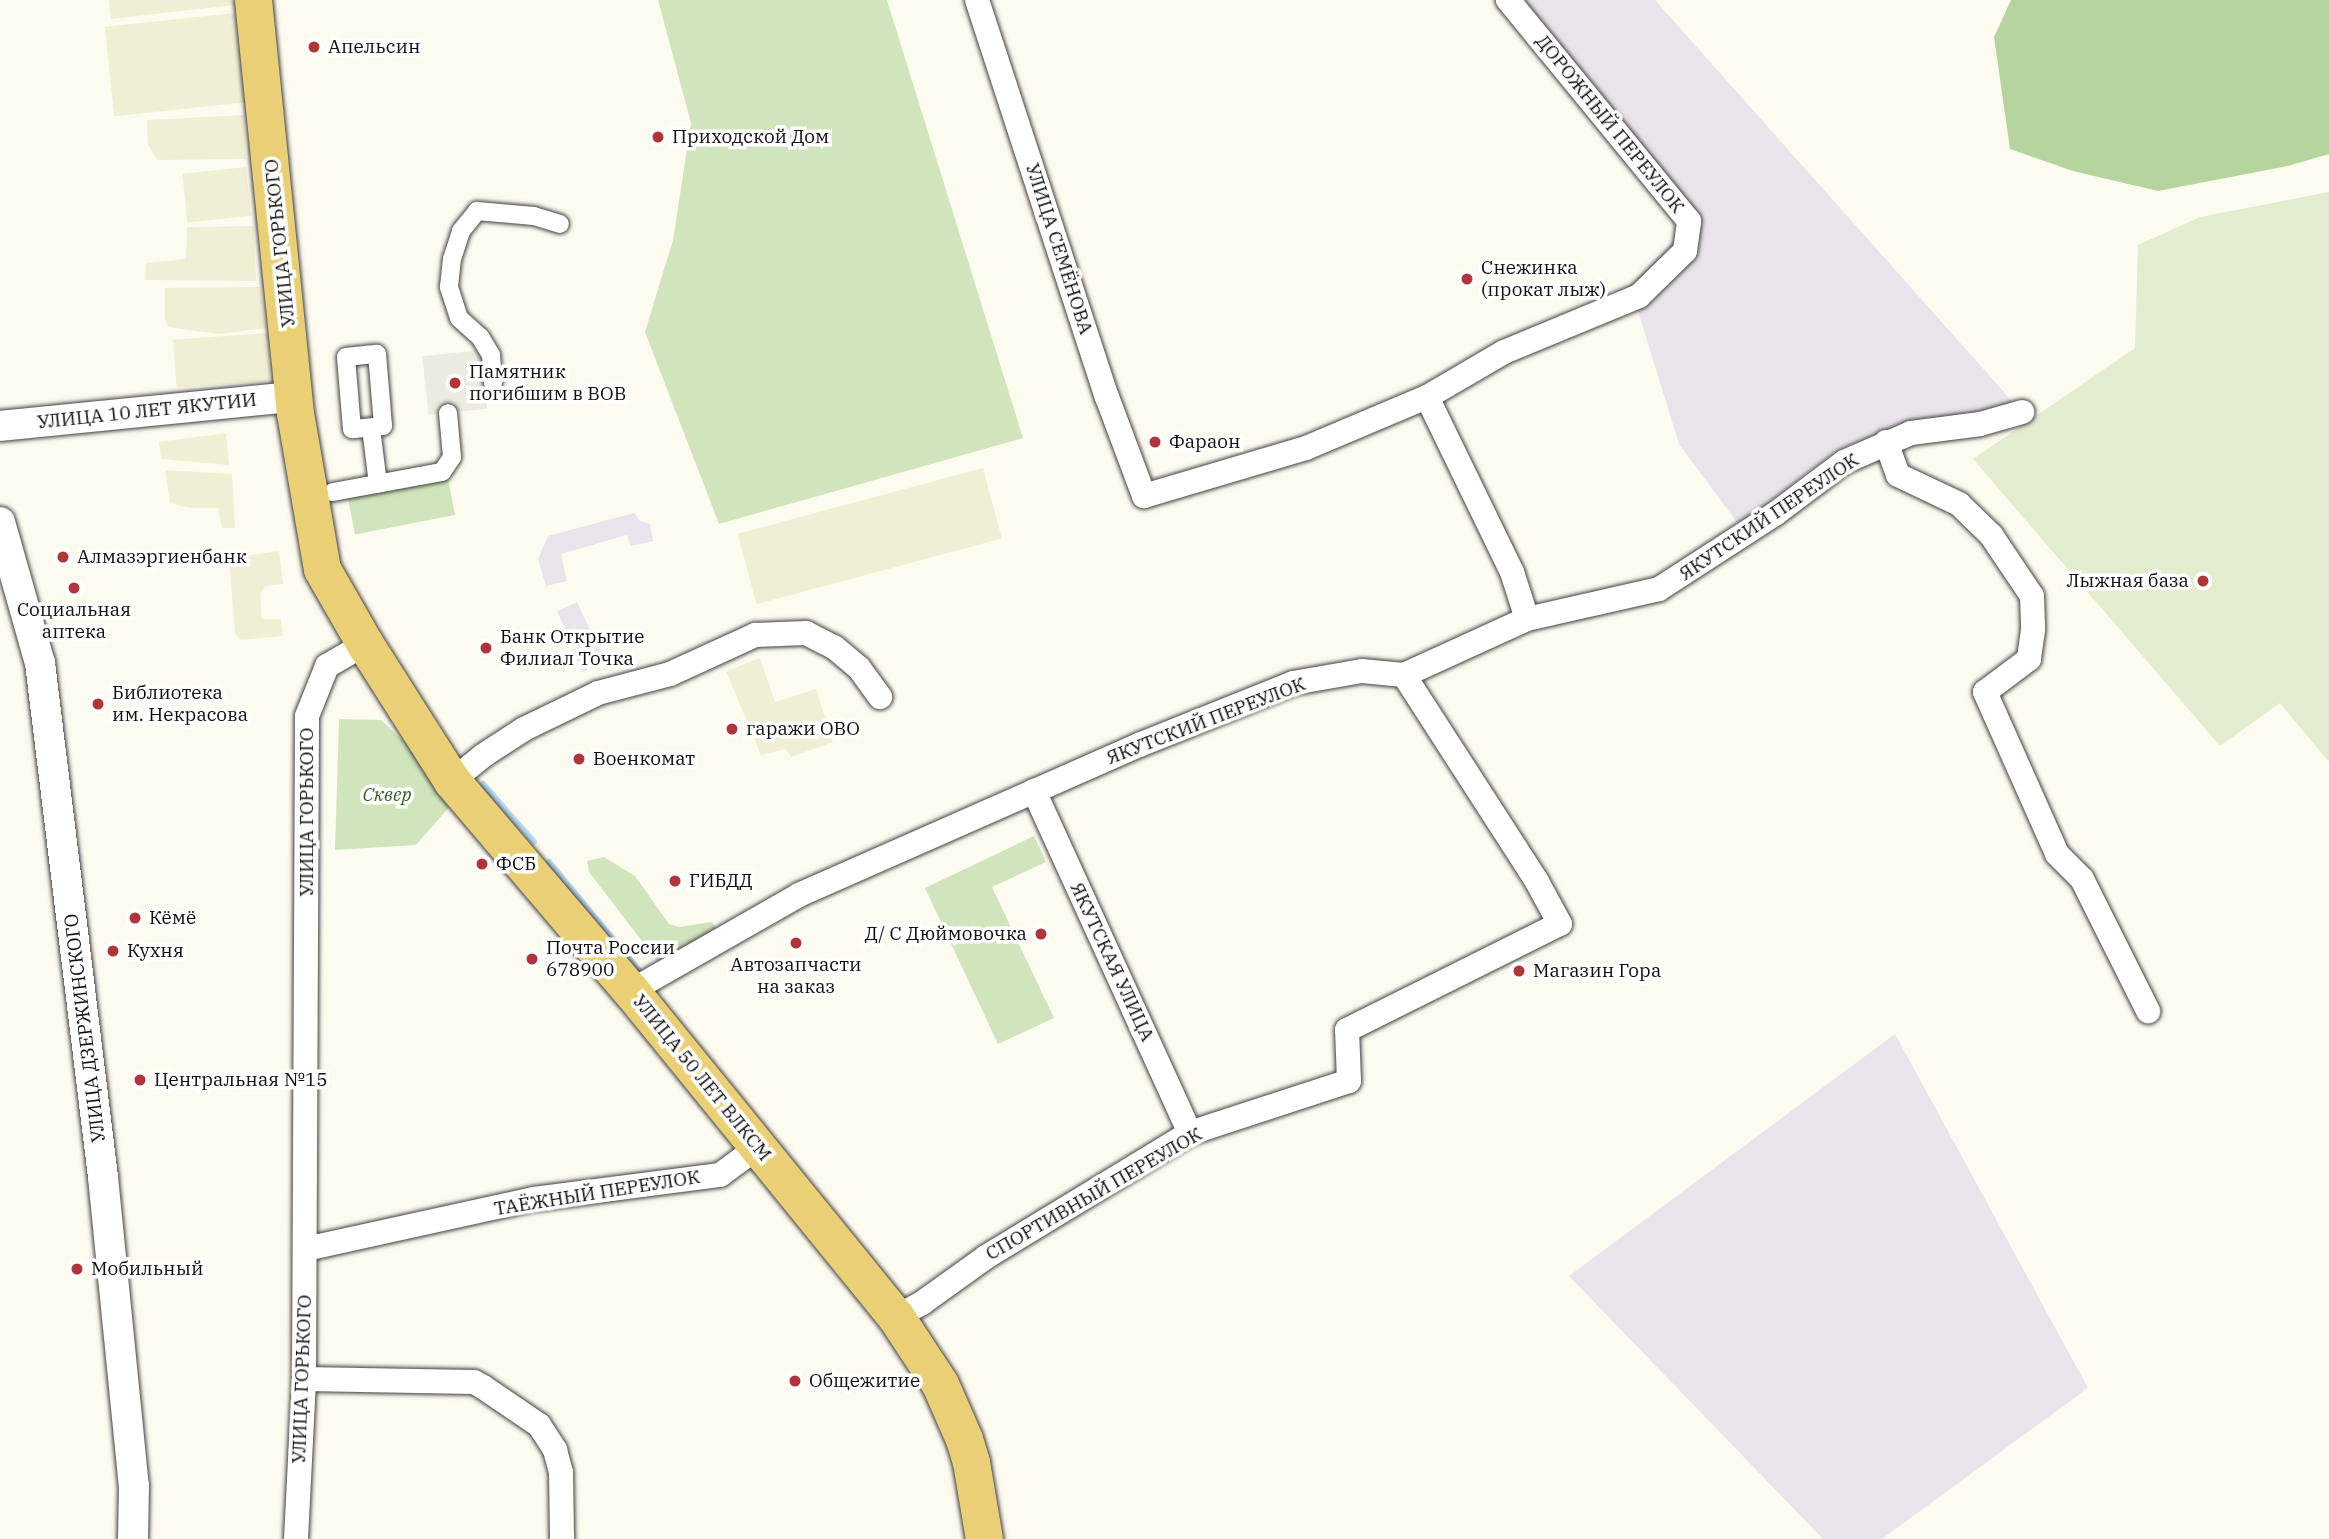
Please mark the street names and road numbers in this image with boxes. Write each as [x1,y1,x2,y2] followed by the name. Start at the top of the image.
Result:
[1531,30,1689,218] street label: ДОРОЖНЫЙ ПЕРЕУЛОК
[260,158,300,328] street label: УЛИЦА ГОРЬКОГО
[1021,161,1097,337] street label: УЛИЦА СЕМЁНОВА
[36,388,258,434] street label: УЛИЦА 10 ЛЕТ ЯКУТИИ
[1675,448,1863,586] street label: ЯКУТСКИЙ ПЕРЕУЛОК
[1103,672,1309,770] street label: ЯКУТСКИЙ ПЕРЕУЛОК
[296,728,318,896] street label: УЛИЦА ГОРЬКОГО
[1065,879,1159,1045] street label: ЯКУТСКАЯ УЛИЦА
[60,912,110,1144] street label: УЛИЦА ДЗЕРЖИНСКОГО
[628,990,776,1166] street label: УЛИЦА 50 ЛЕТ ВЛКСМ
[982,1123,1206,1265] street label: СПОРТИВНЫЙ ПЕРЕУЛОК
[492,1165,702,1221] street label: ТАЁЖНЫЙ ПЕРЕУЛОК
[288,1294,316,1464] street label: УЛИЦА ГОРЬКОГО

